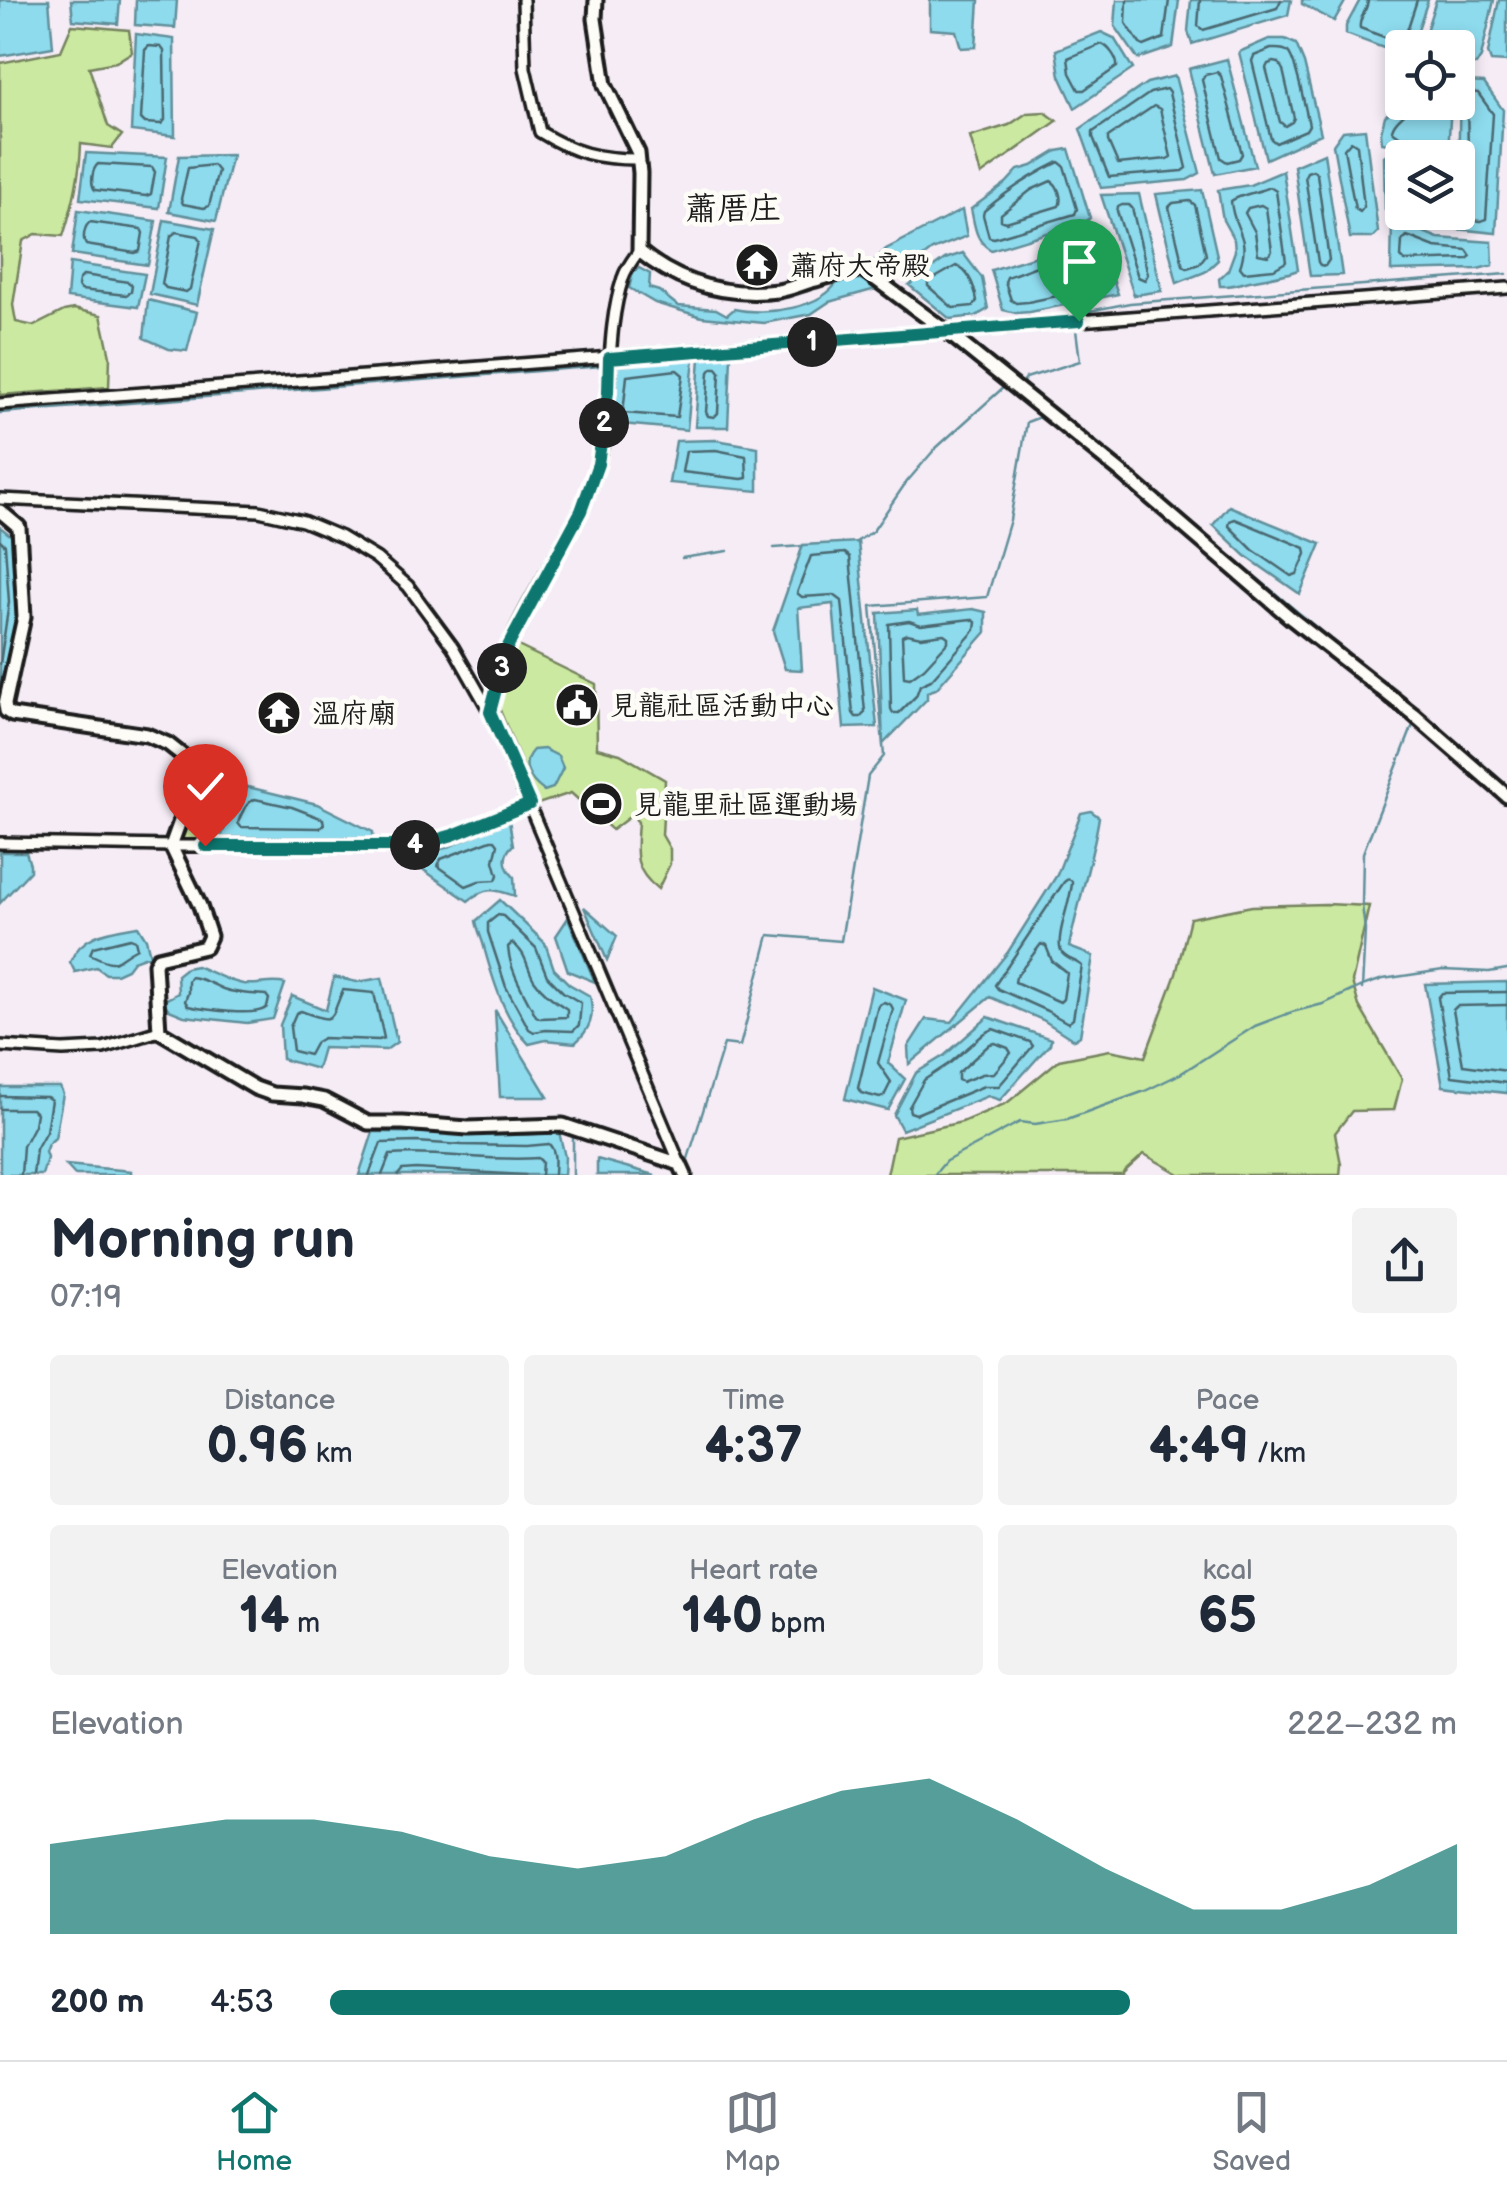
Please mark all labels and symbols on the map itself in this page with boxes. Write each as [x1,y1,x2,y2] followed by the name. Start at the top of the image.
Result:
[685,190,781,229] district label: 蕭厝庄
[1037,219,1122,322] pin
[734,242,780,288] temple icon: 蕭府大帝殿
[790,250,930,283] place label: 蕭府大帝殿
[787,317,837,367] pin: 1
[579,398,629,448] pin: 2
[477,643,527,693] pin: 3
[554,682,600,728] public building icon: 見龍社區活動中心
[256,690,302,736] temple icon: 溫府廟
[610,690,834,723] place label: 見龍社區活動中心
[312,698,396,731] place label: 溫府廟
[163,744,248,847] pin
[578,781,624,827] sports icon: 見龍里社區運動場
[634,789,858,822] place label: 見龍里社區運動場
[390,820,440,870] pin: 4

